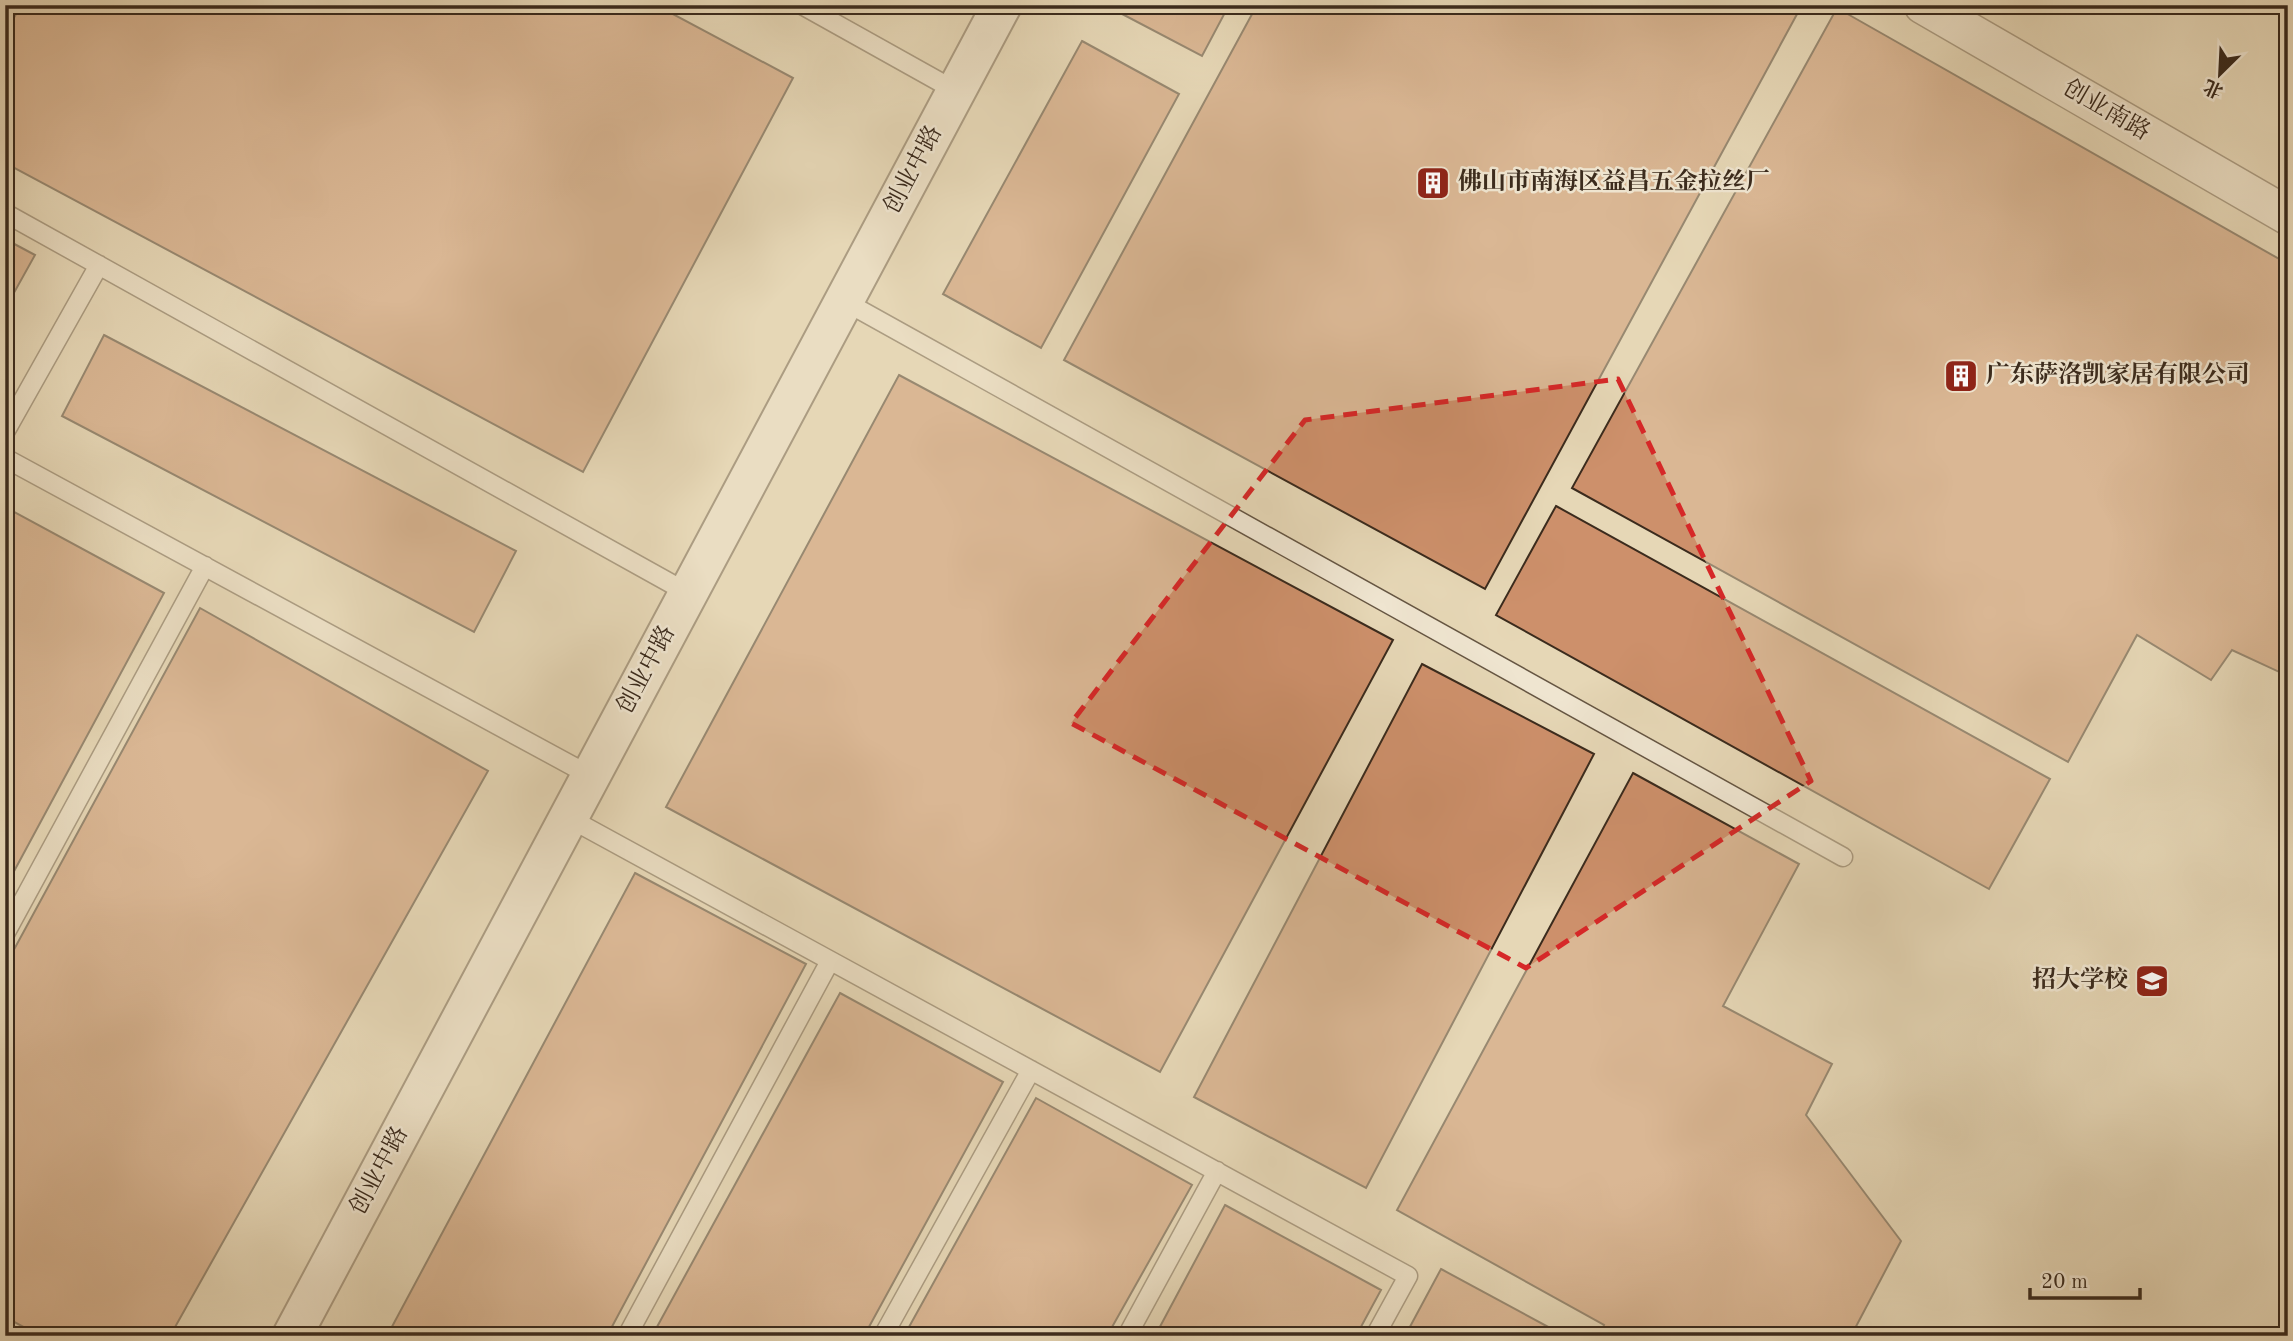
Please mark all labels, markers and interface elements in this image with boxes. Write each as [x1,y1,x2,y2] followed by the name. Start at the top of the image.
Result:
[2184,38,2254,108] north arrow
[2058,74,2155,145] street label: 创业南路
[2201,75,2227,102] text: 北
[878,121,947,218] street label: 创业中路
[1414,164,1452,202] building icon: 佛山市南海区益昌五金拉丝厂
[1458,168,1770,195] place label: 佛山市南海区益昌五金拉丝厂
[1942,357,1980,395] building icon: 广东萨洛凯家居有限公司
[1986,361,2250,388] place label: 广东萨洛凯家居有限公司
[611,621,680,718] street label: 创业中路
[2133,962,2171,1000] school or university icon: 招大学校
[2032,966,2128,993] place label: 招大学校
[344,1122,413,1219] street label: 创业中路
[2030,1257,2141,1301] scale bar
[2041,1272,2088,1293] text: 20 m

